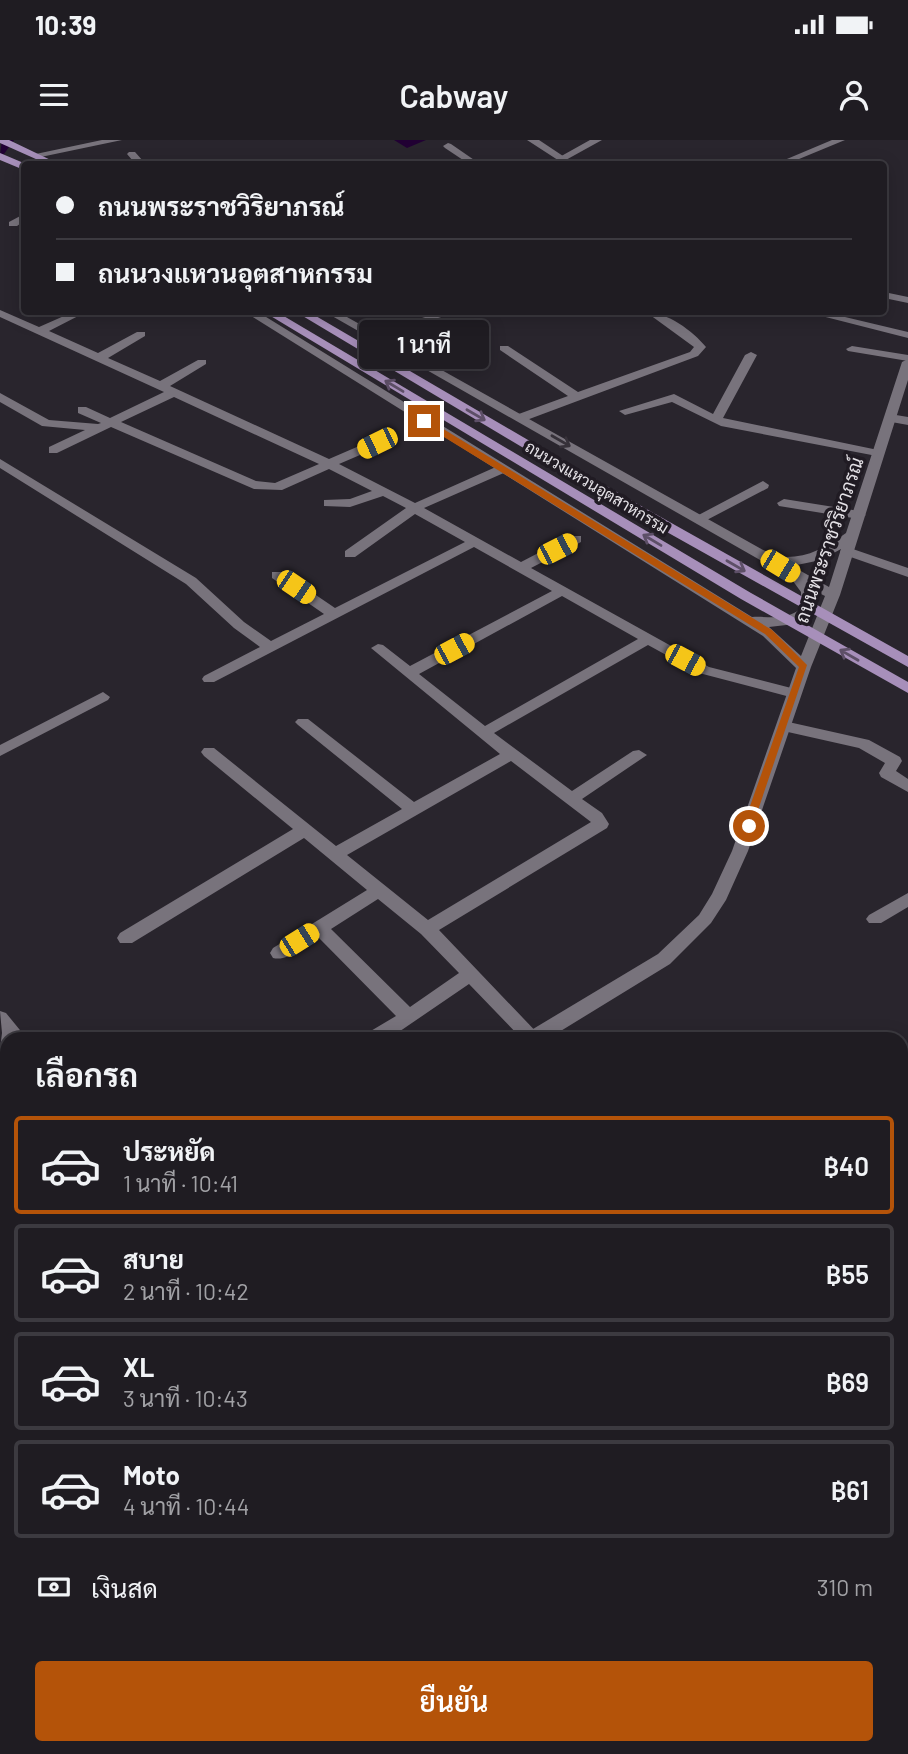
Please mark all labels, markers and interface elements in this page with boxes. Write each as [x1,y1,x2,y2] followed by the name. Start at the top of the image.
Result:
[35,9,96,40] text: 10:39
[35,76,73,114] icon: menu
[400,76,509,114] text: Cabway
[835,76,873,114] icon: person
[98,190,345,221] text: ถนนพระราชวิริยาภรณ์
[98,257,373,288] text: ถนนวงแหวนอุตสาหกรรม
[359,320,489,369] callout: 1 นาที
[397,330,451,358] text: 1 นาที
[384,379,404,393] one-way arrow
[408,405,440,437] route end
[465,408,485,422] one-way arrow
[354,424,401,462] car
[551,434,571,448] one-way arrow
[521,436,672,539] street label: ถนนวงแหวนอุตสาหกรรม
[789,454,868,626] street label: ถนนพระราชวิริยาภรณ์
[534,530,581,568] car
[643,533,663,547] one-way arrow
[757,546,804,586] car
[725,560,746,573] one-way arrow
[273,567,320,607] car
[431,630,478,668] car
[662,641,709,679] car
[839,648,859,662] one-way arrow
[733,810,765,842] route start
[276,920,323,960] car
[35,1055,138,1093] text: เลือกรถ
[39,1134,102,1197] icon: car
[123,1135,216,1166] text: ประหยัด
[823,1150,869,1181] text: ฿40
[123,1169,238,1197] text: 1 นาที · 10:41
[39,1242,102,1305] icon: car
[123,1243,184,1274] text: สบาย
[826,1258,869,1289] text: ฿55
[123,1277,249,1305] text: 2 นาที · 10:42
[39,1350,102,1413] icon: car
[123,1351,154,1382] text: XL
[826,1366,869,1397] text: ฿69
[123,1384,248,1412] text: 3 นาที · 10:43
[39,1458,102,1521] icon: car
[123,1459,180,1490] text: Moto
[831,1474,869,1505] text: ฿61
[123,1492,249,1520] text: 4 นาที · 10:44
[35,1568,73,1606] icon: cash
[91,1572,158,1603] text: เงินสด
[817,1573,873,1601] text: 310 m
[35,1661,873,1741] button: ยืนยัน

